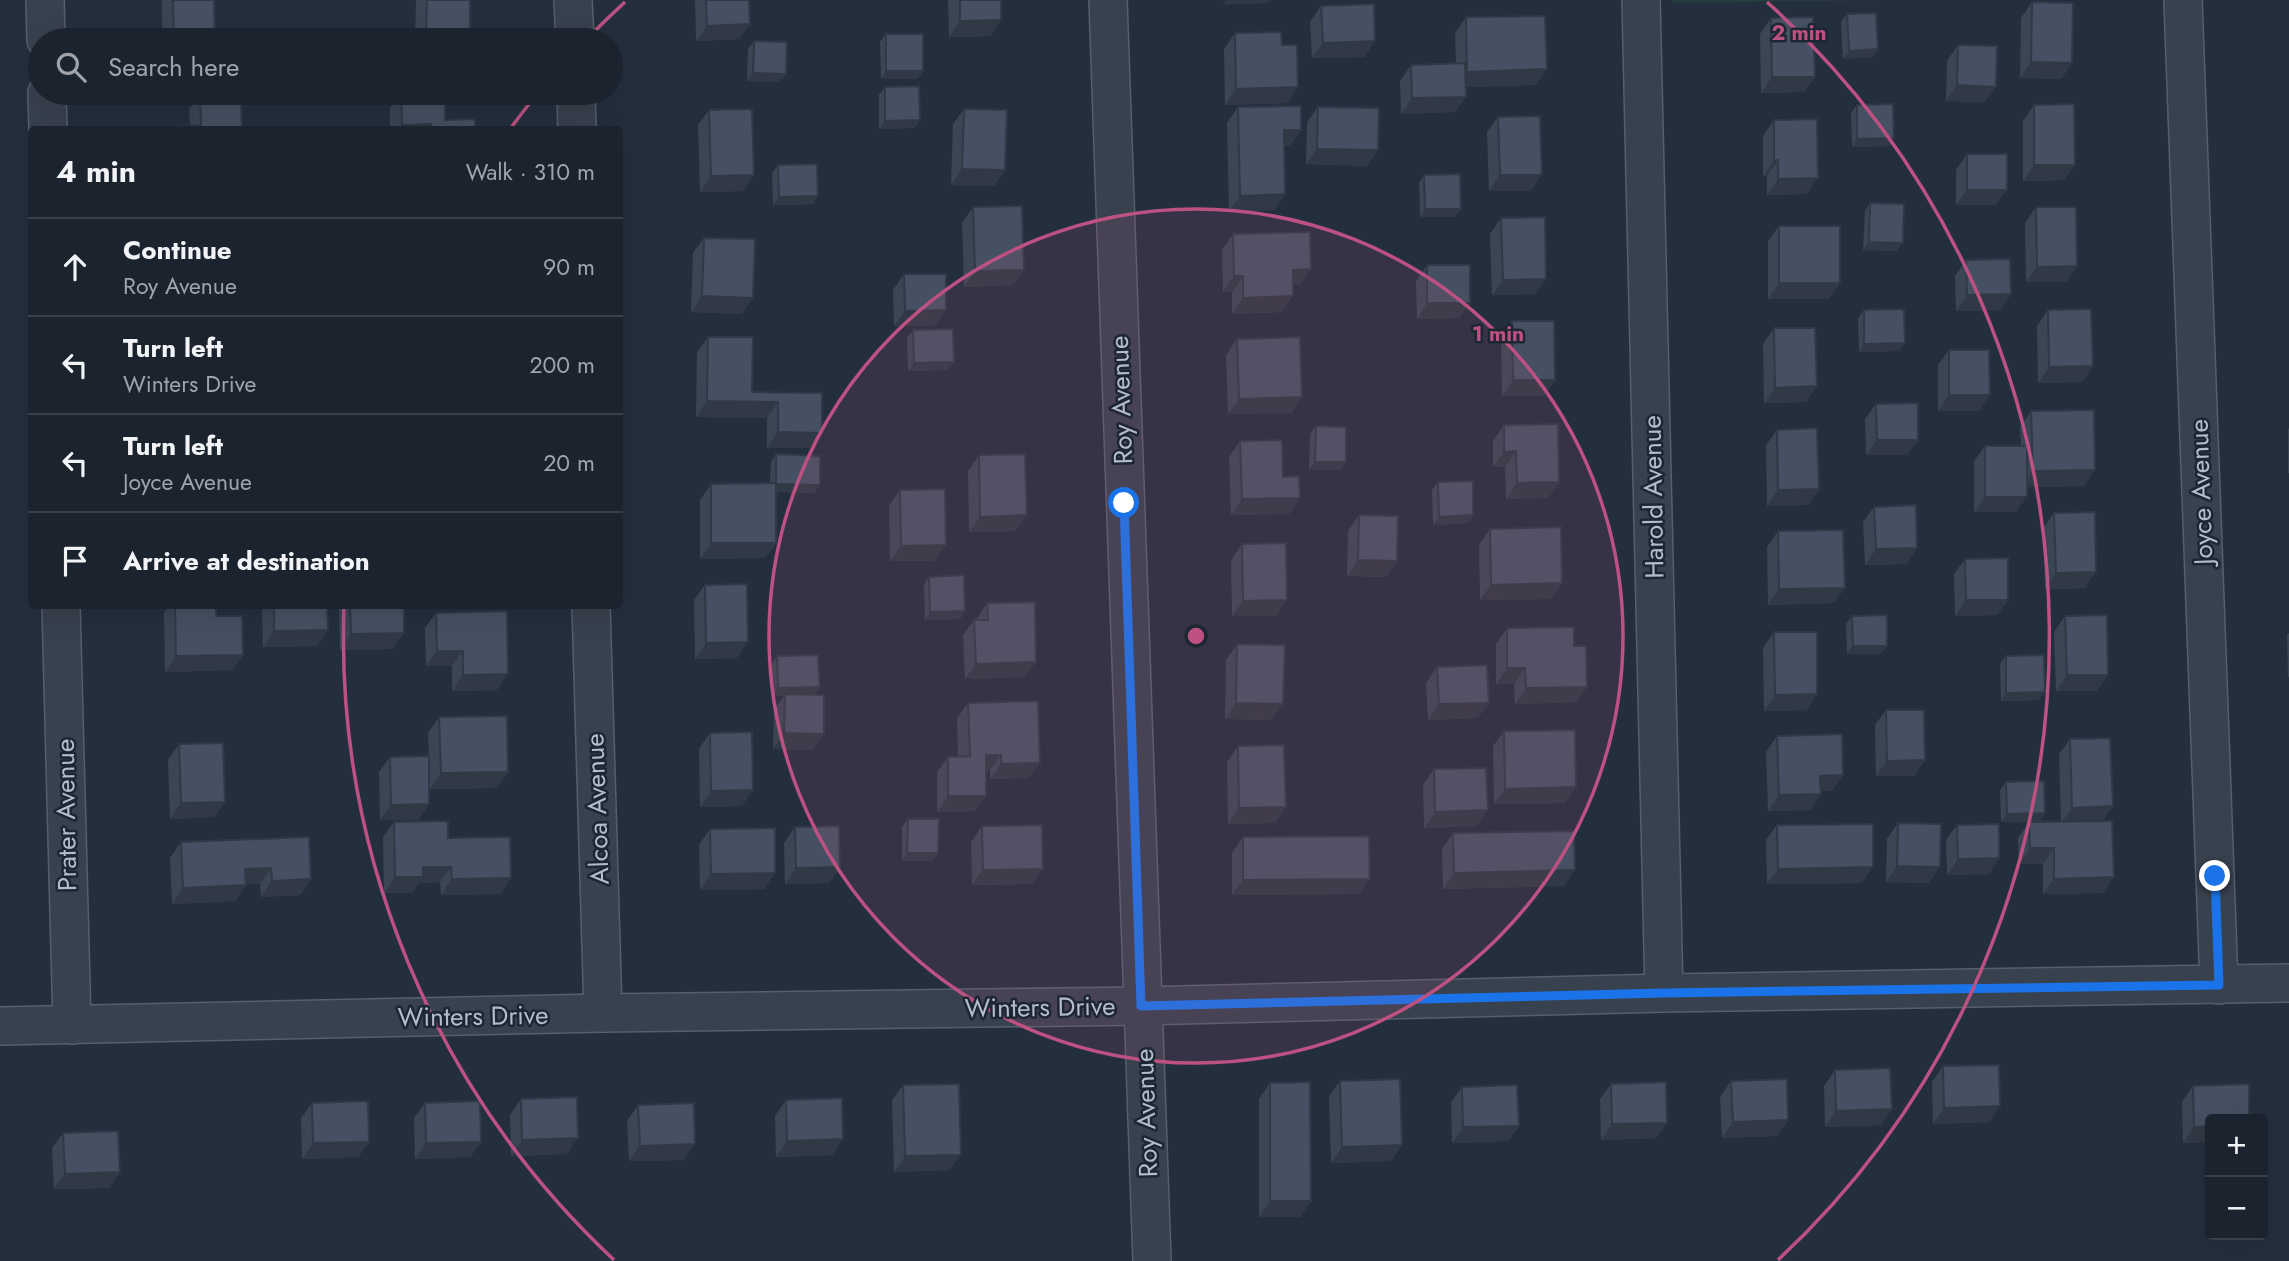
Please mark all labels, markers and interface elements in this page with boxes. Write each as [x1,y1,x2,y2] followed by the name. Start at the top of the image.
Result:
[1771,18,1827,48] text: 2 min
[28,28,623,105] search box
[52,48,90,86] icon: search
[108,48,240,86] text: Search here
[56,150,136,193] text: 4 min
[466,155,595,189] text: Walk · 310 m
[123,231,232,269] text: Continue
[56,248,94,286] icon: ahead
[543,250,595,284] text: 90 m
[123,269,237,303] text: Roy Avenue
[1472,319,1524,349] text: 1 min
[123,329,223,367] text: Turn left
[1100,335,1142,465] street label: Roy Avenue
[56,346,94,384] icon: left
[529,348,595,382] text: 200 m
[123,367,256,401] text: Winters Drive
[1633,415,1673,579] street label: Harold Avenue
[2179,419,2223,568] street label: Joyce Avenue
[123,427,223,465] text: Turn left
[56,444,94,482] icon: left
[543,446,595,480] text: 20 m
[123,465,252,499] text: Joyce Avenue
[1108,487,1139,518] route start
[56,542,94,580] icon: arrive
[123,542,370,580] text: Arrive at destination
[1184,624,1208,648] centre of rings
[575,733,619,885] street label: Alcoa Avenue
[46,738,86,892] street label: Prater Avenue
[2199,860,2230,891] route end
[964,987,1116,1027] street label: Winters Drive
[397,996,549,1036] street label: Winters Drive
[1125,1048,1167,1178] street label: Roy Avenue
[2205,1114,2268,1240] map controls
[2205,1114,2268,1177] button: +
[2205,1177,2268,1240] button: −

